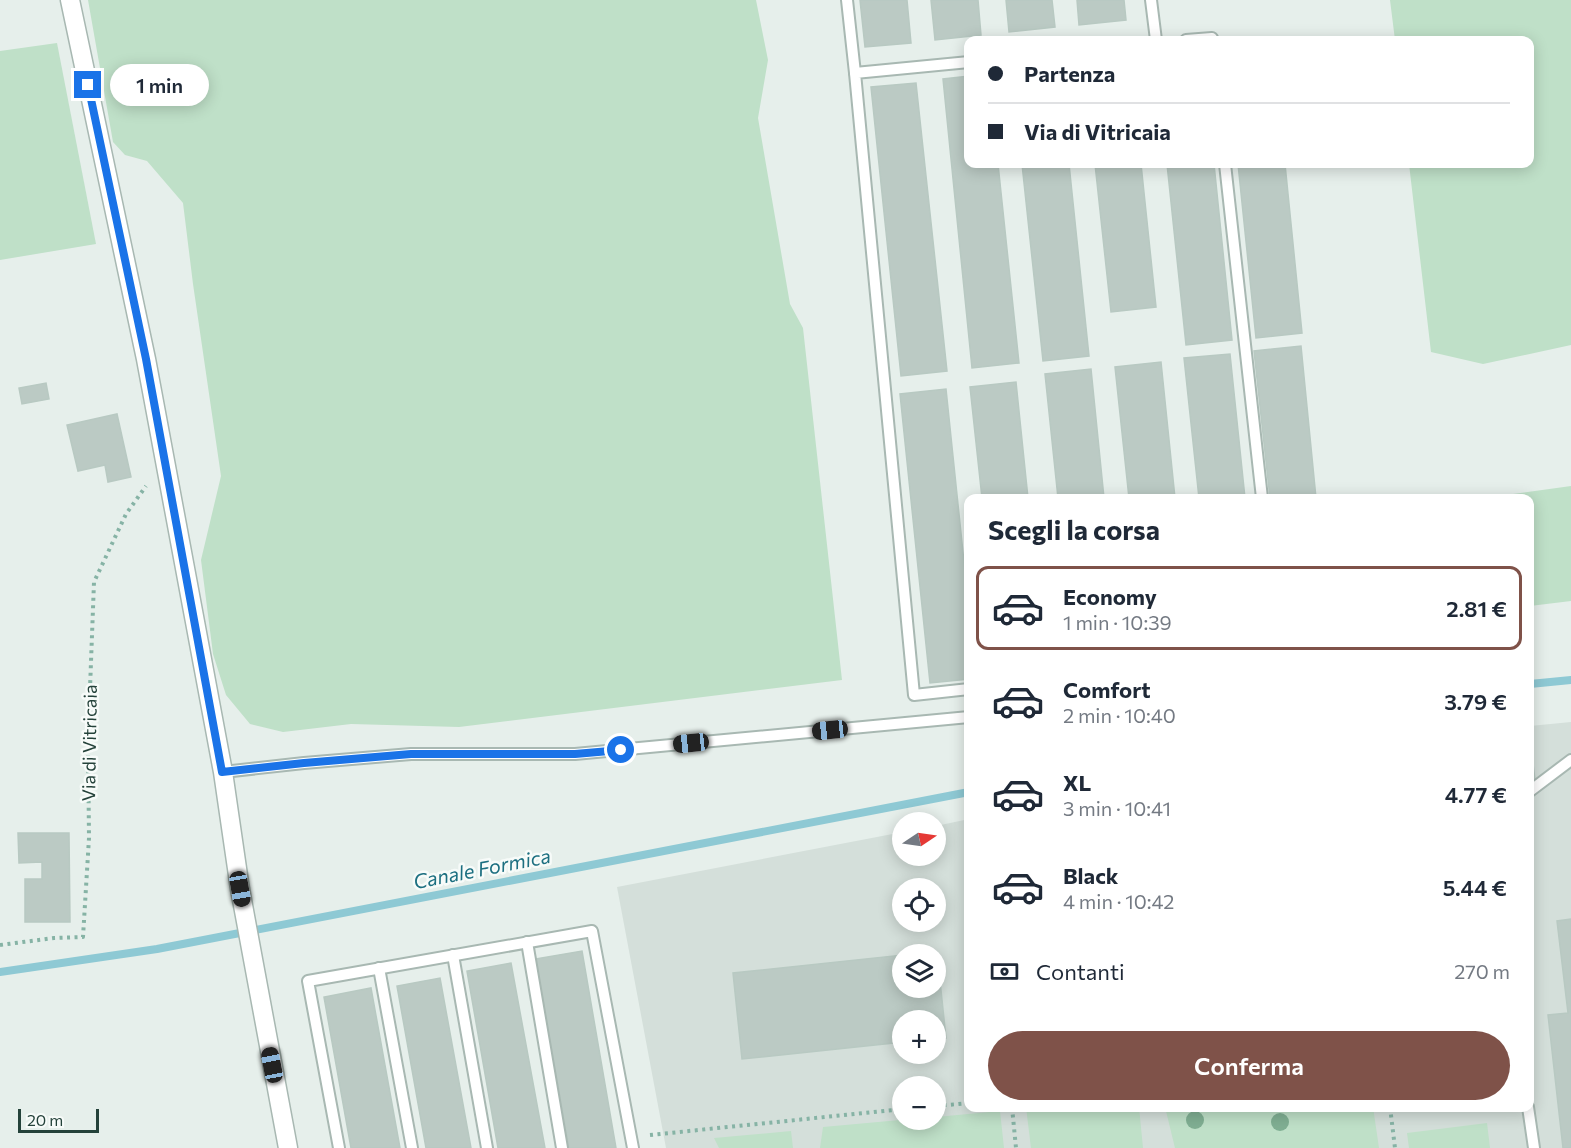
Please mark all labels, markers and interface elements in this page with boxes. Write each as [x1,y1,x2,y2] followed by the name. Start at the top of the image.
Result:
[1024,60,1115,87] text: Partenza
[109,64,208,106] callout: 1 min
[74,71,101,98] route end
[136,73,183,97] text: 1 min
[1024,118,1171,145] text: Via di Vitricaia
[988,513,1160,546] text: Scegli la corsa
[991,581,1045,635] icon: car
[1063,583,1157,610] text: Economy
[1446,595,1507,622] text: 2.81 €
[1063,610,1172,634] text: 1 min · 10:39
[991,674,1045,728] icon: car
[1063,676,1151,703] text: Comfort
[77,684,101,802] street label: Via di Vitricaia
[1444,688,1507,715] text: 3.79 €
[1063,703,1176,727] text: 2 min · 10:40
[811,719,849,741] car
[672,732,710,754] car
[607,736,634,763] route start
[991,767,1045,821] icon: car
[1063,769,1091,796] text: XL
[1445,781,1507,808] text: 4.77 €
[1063,796,1171,820] text: 3 min · 10:41
[892,812,946,866] north arrow
[892,812,946,1130] map controls
[411,843,553,893] water label: Canale Formica
[991,860,1045,914] icon: car
[1063,862,1118,889] text: Black
[228,870,252,908] car
[1443,874,1507,901] text: 5.44 €
[892,878,946,932] button: locate
[1063,889,1174,913] text: 4 min · 10:42
[892,944,946,998] button: layers
[988,955,1021,988] icon: cash
[1036,958,1125,985] text: Contanti
[1454,959,1510,983] text: 270 m
[892,1010,946,1064] button: +
[988,1031,1510,1100] button: Conferma
[260,1046,284,1084] car
[892,1076,946,1130] button: −
[18,1106,99,1134] scale bar
[27,1110,63,1129] text: 20 m

